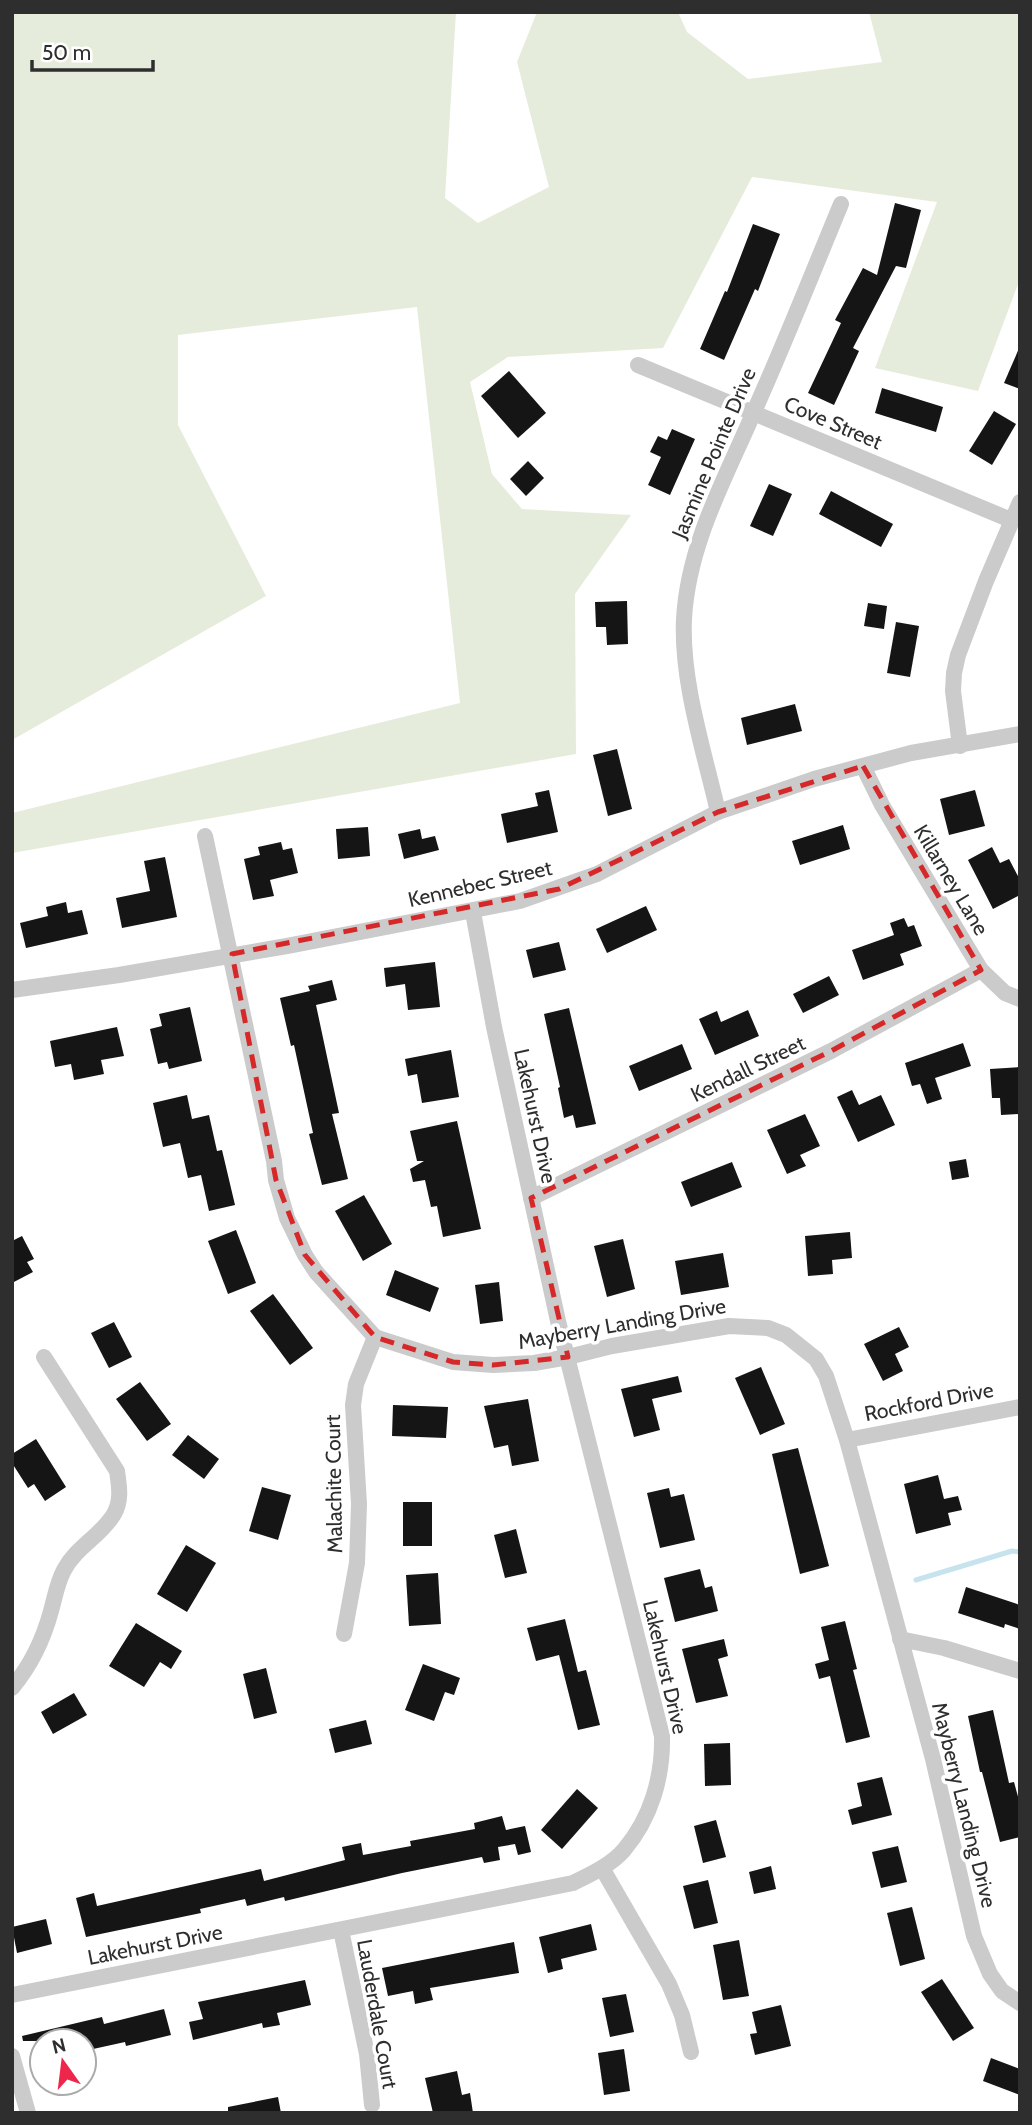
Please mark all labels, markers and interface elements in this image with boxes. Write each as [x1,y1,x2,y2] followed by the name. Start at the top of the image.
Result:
[32,28,152,72] scale bar
[42,40,91,65] text: 50 m
[666,364,761,543] street label: Jasmine Pointe Drive
[781,391,886,454] street label: Cove Street
[909,820,994,940] street label: Killarney Lane
[406,855,554,912] street label: Kennebec Street
[687,1030,809,1107] street label: Kendall Street
[509,1046,562,1186] street label: Lakehurst Drive
[516,1293,728,1354] street label: Mayberry Landing Drive
[862,1377,996,1426] street label: Rockford Drive
[320,1414,347,1554] street label: Malachite Court
[638,1597,693,1737] street label: Lakehurst Drive
[927,1700,1002,1910] street label: Mayberry Landing Drive
[85,1919,225,1970] street label: Lakehurst Drive
[352,1937,403,2091] street label: Lauderdale Court
[28,2027,98,2097] north arrow
[50,2033,68,2059] text: N

